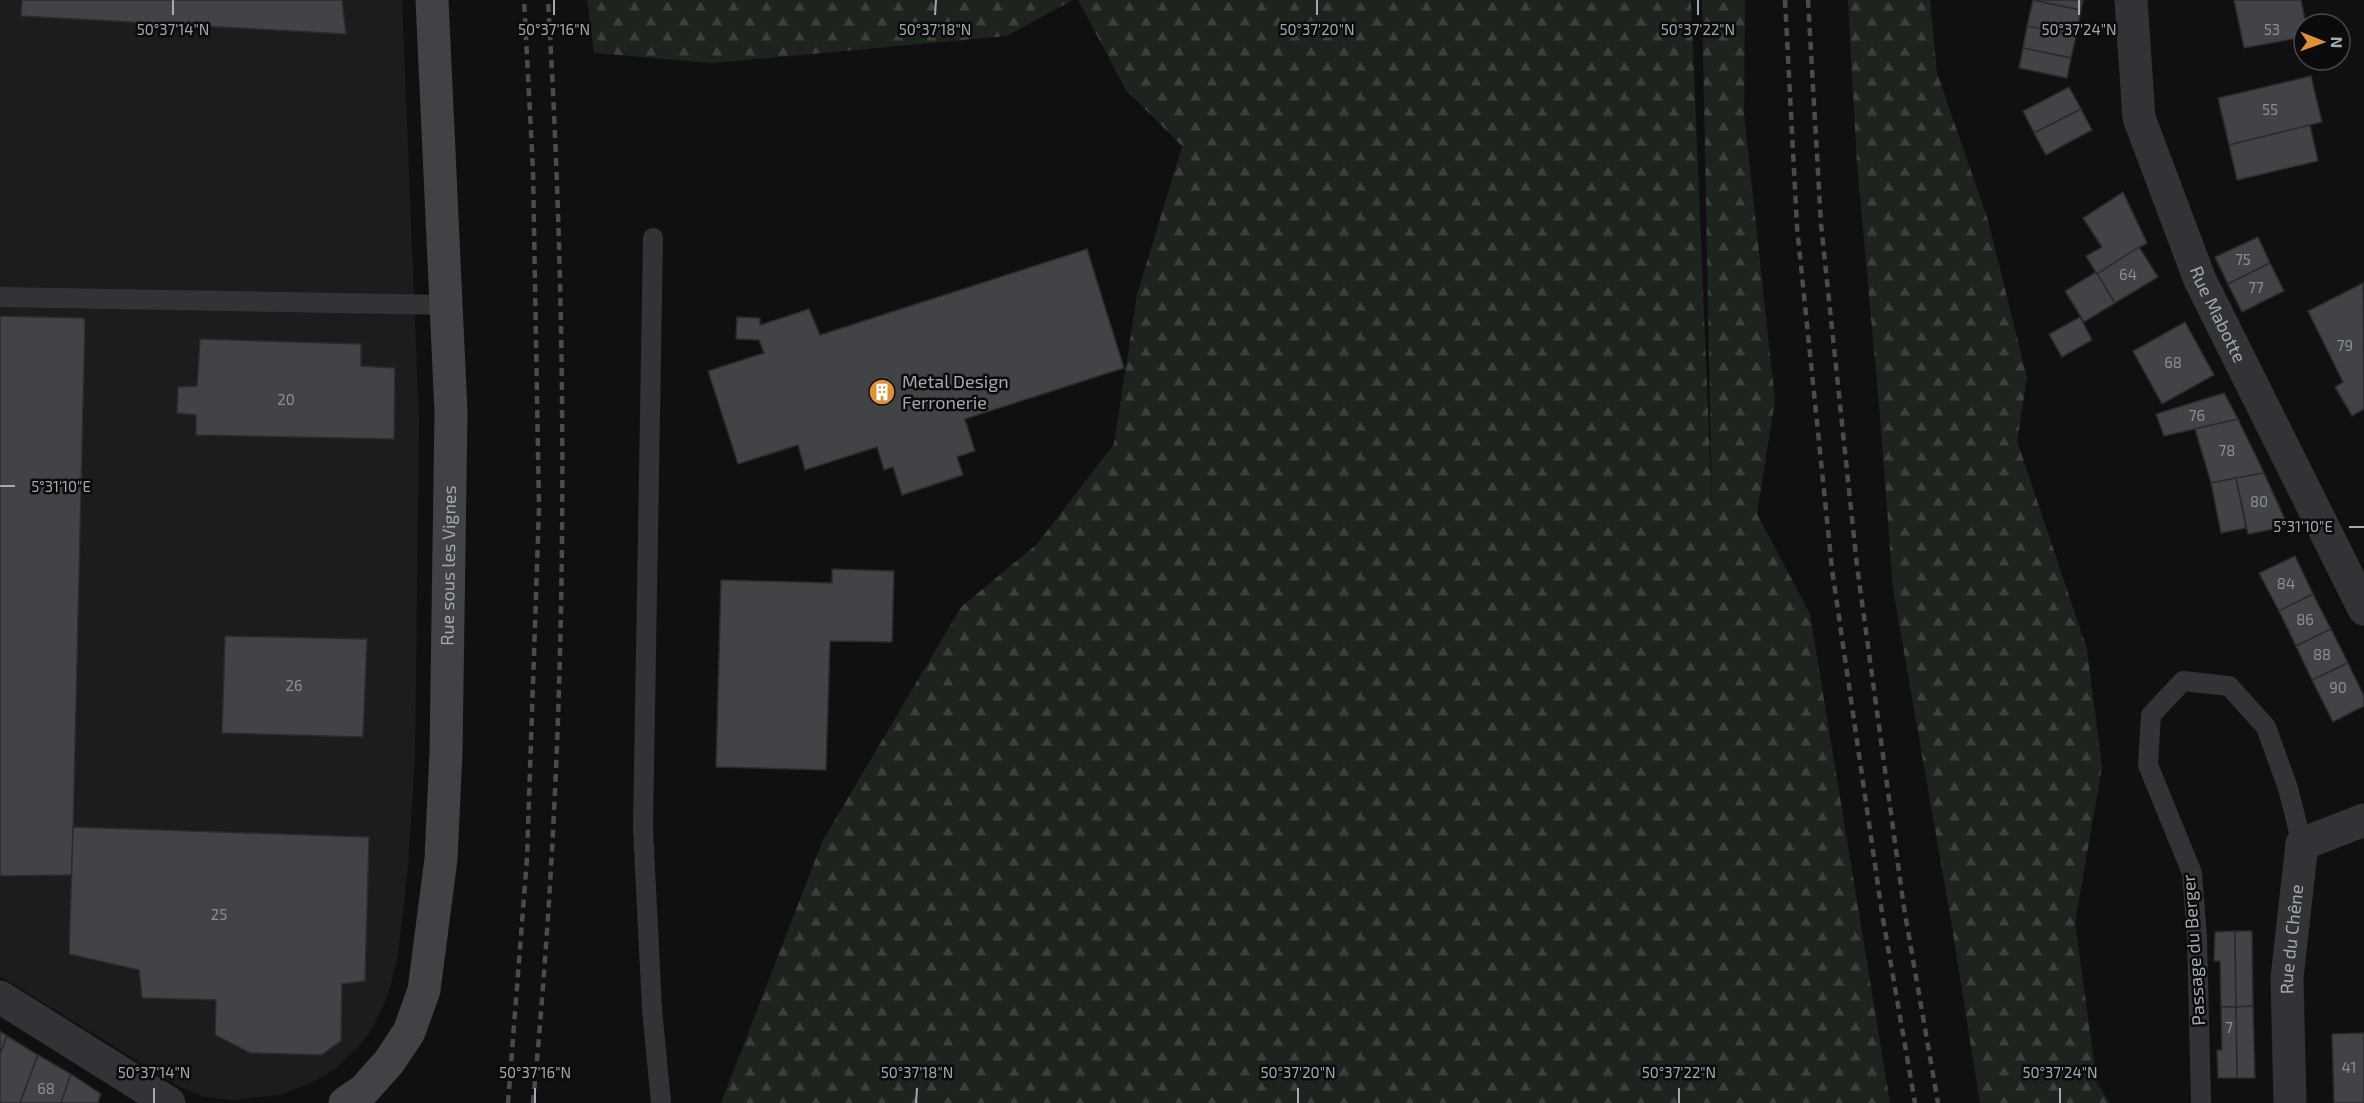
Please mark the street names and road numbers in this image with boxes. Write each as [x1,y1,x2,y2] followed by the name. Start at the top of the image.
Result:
[2186,263,2251,366] street label: Rue Mabotte
[436,485,460,646] street label: Rue sous les Vignes
[2177,874,2209,1026] street label: Passage du Berger
[2275,883,2307,994] street label: Rue du Chêne

